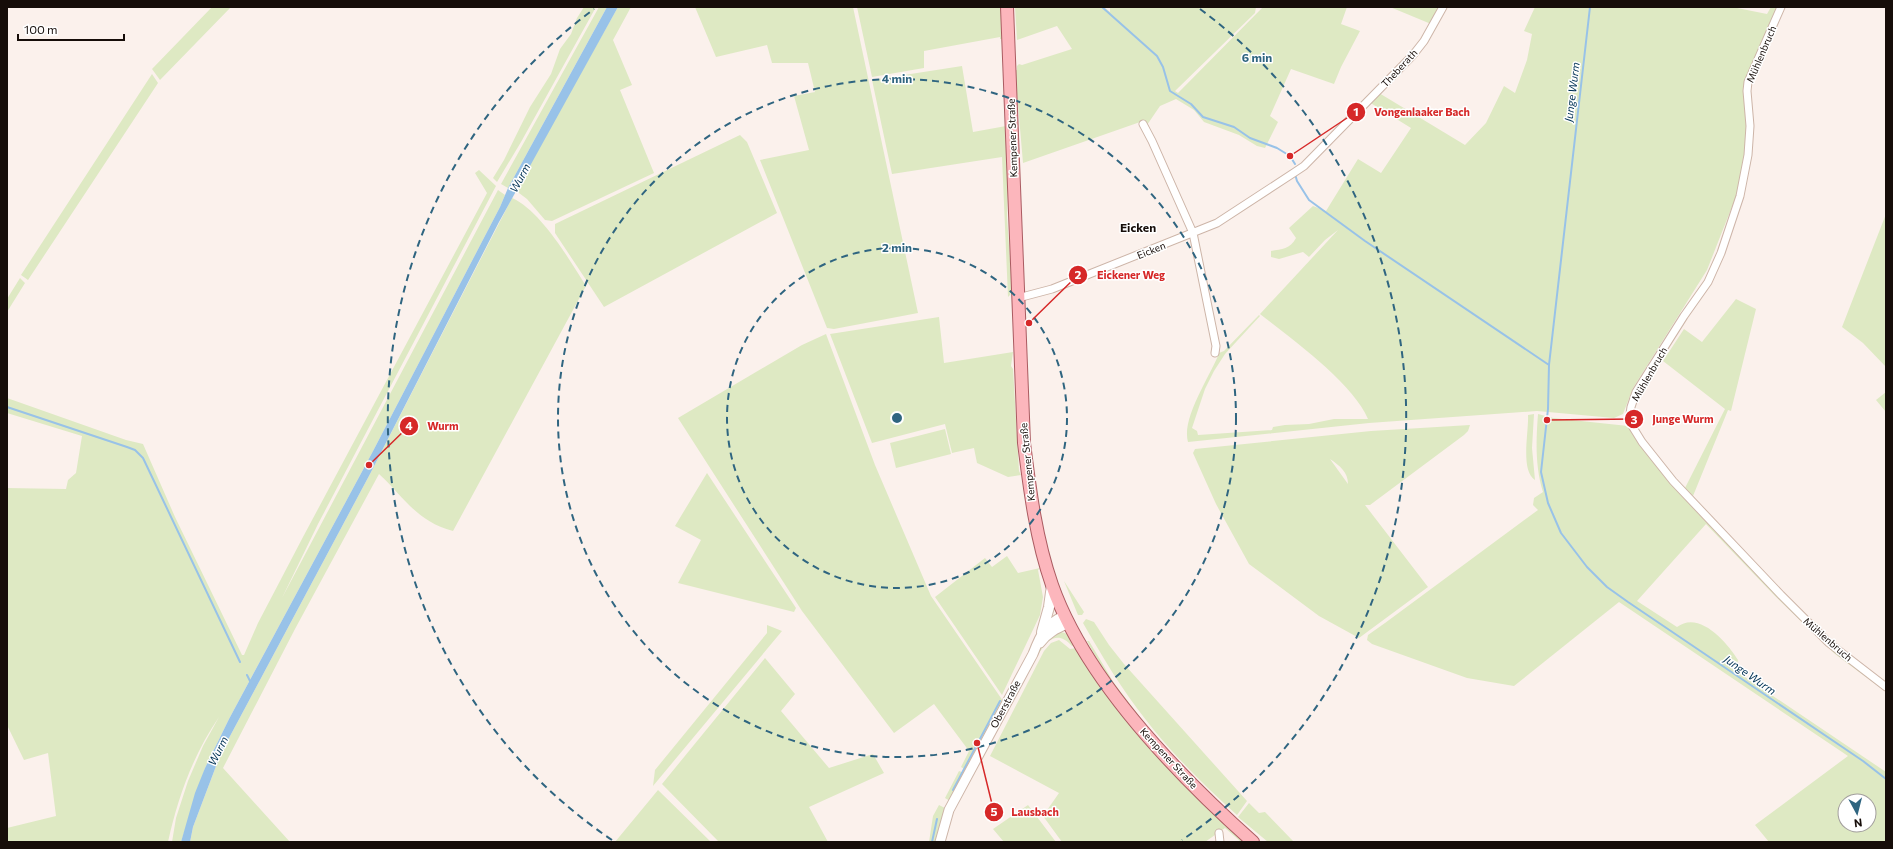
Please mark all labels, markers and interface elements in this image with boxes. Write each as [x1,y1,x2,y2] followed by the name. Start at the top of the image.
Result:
[18,16,124,42] scale bar
[24,22,58,36] text: 100 m
[1744,24,1778,84] street label: Mühlenbruch
[1378,47,1420,89] street label: Theberath
[1242,50,1272,64] text: 6 min
[1561,61,1583,124] water label: Junge Wurm
[882,71,912,85] text: 4 min
[1005,98,1019,178] street label: Kempener Straße
[1346,100,1478,123] callout: Vongenlaaker Bach
[1353,104,1359,118] text: 1
[1374,105,1470,118] text: Vongenlaaker Bach
[507,161,533,194] water label: Wurm
[1120,220,1156,234] district label: Eicken
[1135,239,1167,261] street label: Eicken
[882,240,912,254] text: 2 min
[1068,263,1173,286] callout: Eickener Weg
[1075,267,1082,281] text: 2
[1097,268,1165,281] text: Eickener Weg
[1629,345,1669,403] street label: Mühlenbruch
[1624,408,1722,431] callout: Junge Wurm
[890,411,904,425] centre of rings
[1631,412,1638,426] text: 3
[1652,412,1714,426] text: Junge Wurm
[399,414,467,437] callout: Wurm
[405,418,413,432] text: 4
[427,419,459,432] text: Wurm
[1017,422,1037,502] street label: Kempener Straße
[1801,615,1855,663] street label: Mühlenbruch
[1721,651,1779,698] water label: Junge Wurm
[987,678,1023,730] street label: Oberstraße
[1138,725,1200,791] street label: Kempener Straße
[205,734,230,767] water label: Wurm
[1837,793,1877,833] north arrow
[984,801,1067,824] callout: Lausbach
[991,804,998,818] text: 5
[1011,805,1059,818] text: Lausbach
[1853,816,1863,830] text: N

